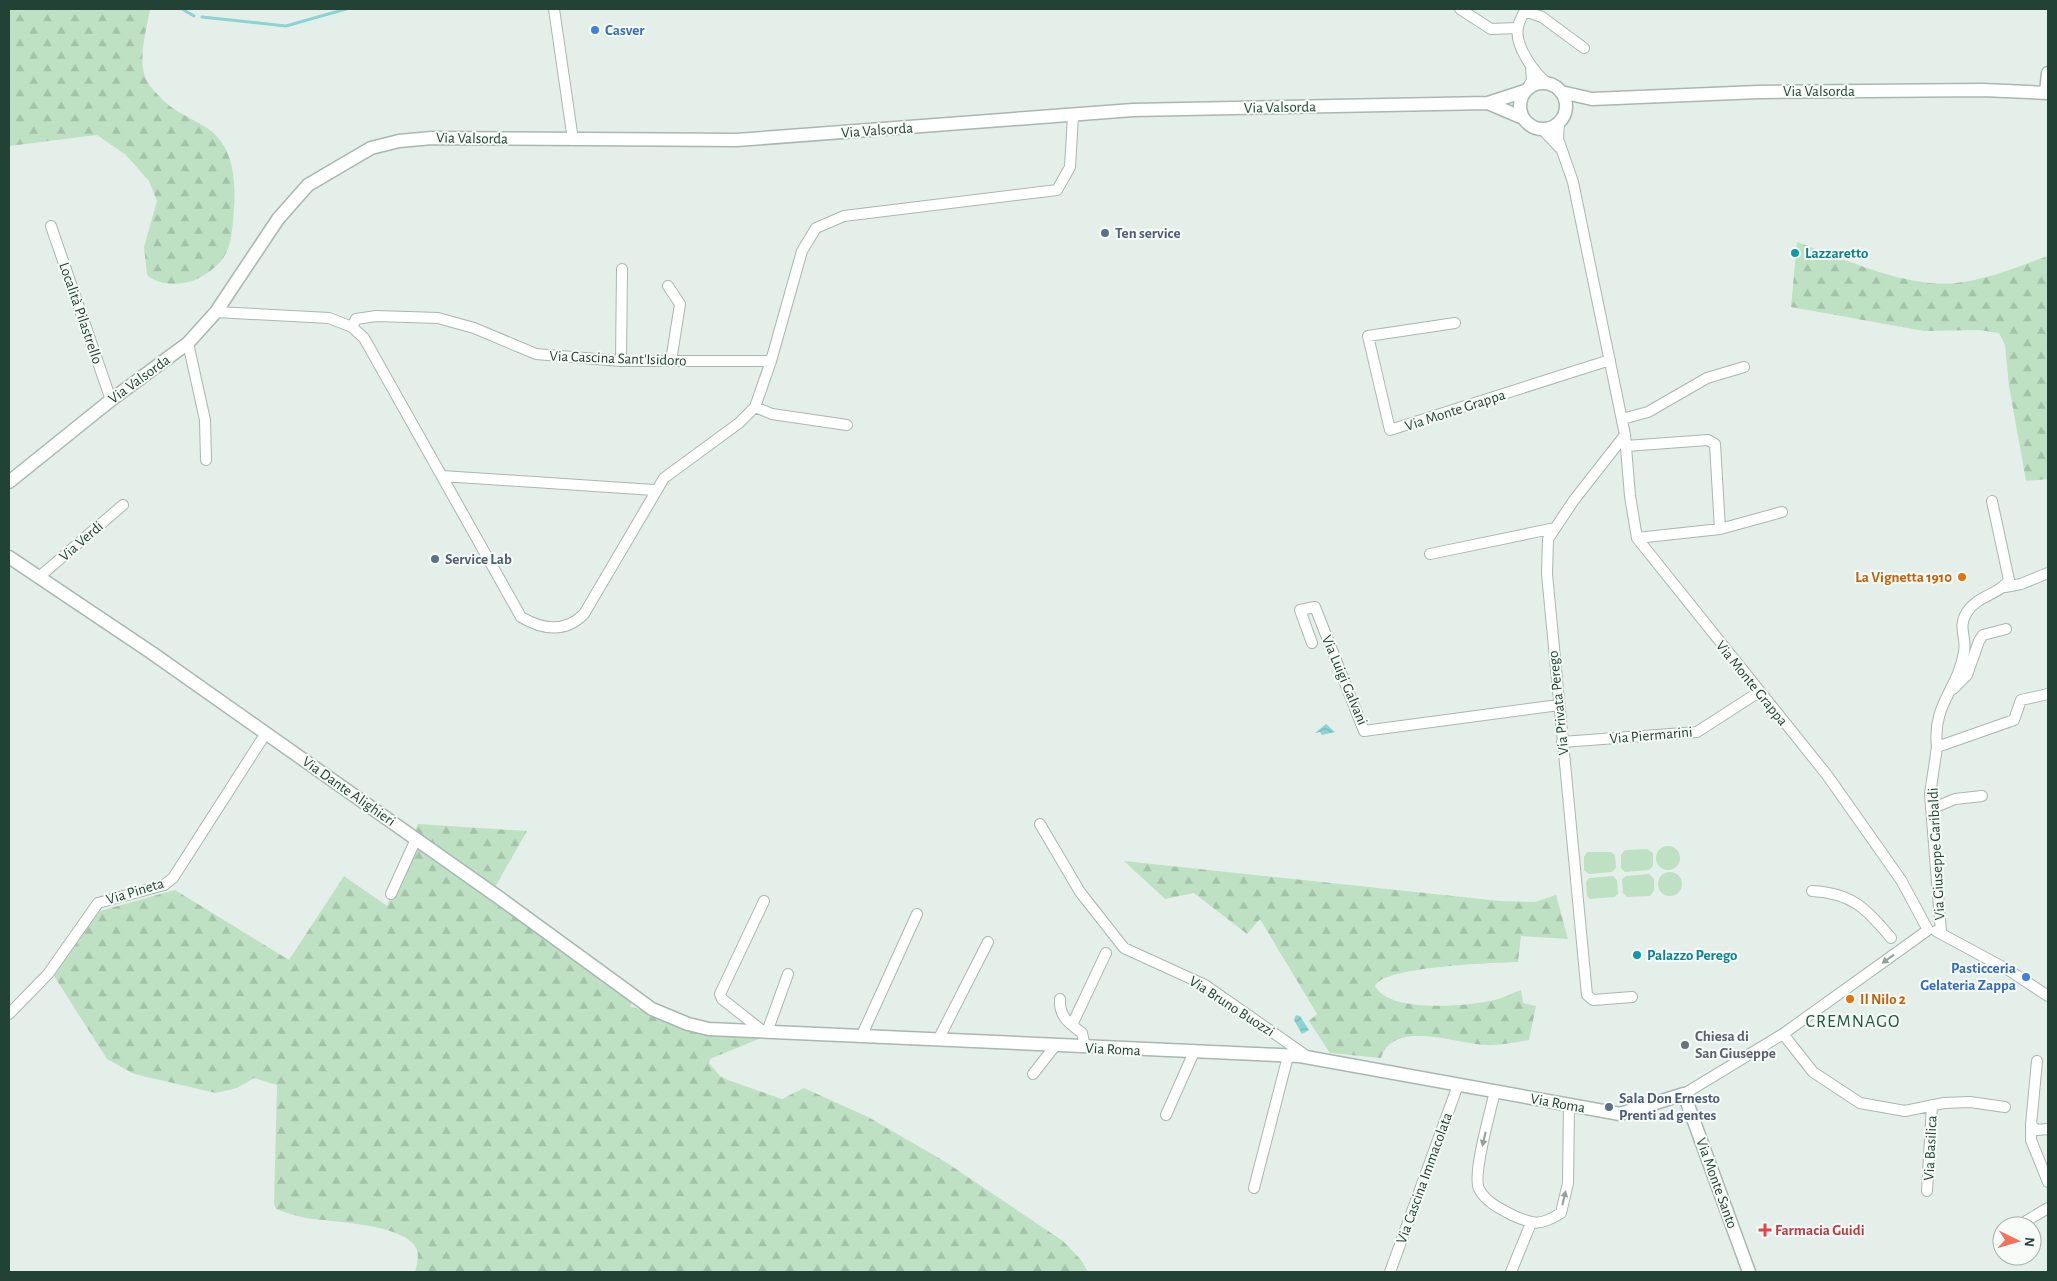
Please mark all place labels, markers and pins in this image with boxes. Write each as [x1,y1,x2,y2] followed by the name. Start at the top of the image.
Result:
[605,23,645,38] place label: Casver
[589,24,601,36] marker: Casver
[1115,226,1180,241] place label: Ten service
[1099,227,1111,239] marker: Ten service
[1805,246,1868,261] place label: Lazzaretto
[1789,247,1801,259] marker: Lazzaretto
[445,552,512,567] place label: Service Lab
[429,553,441,565] marker: Service Lab
[1855,570,1952,585] place label: La Vignetta 1910
[1956,571,1968,583] marker: La Vignetta 1910
[1647,948,1738,963] place label: Palazzo Perego
[1631,949,1643,961] marker: Palazzo Perego
[1920,961,2016,993] place label: Pasticceria Gelateria Zappa
[2020,971,2032,983] marker: Pasticceria Gelateria Zappa
[1860,992,1906,1007] place label: Il Nilo 2
[1844,993,1856,1005] marker: Il Nilo 2
[1695,1029,1776,1061] place label: Chiesa di San Giuseppe
[1679,1039,1691,1051] marker: Chiesa di San Giuseppe
[1619,1091,1720,1123] place label: Sala Don Ernesto Prenti ad gentes
[1603,1101,1615,1113] marker: Sala Don Ernesto Prenti ad gentes
[1775,1223,1865,1238] place label: Farmacia Guidi
[1759,1224,1771,1236] marker: Farmacia Guidi

